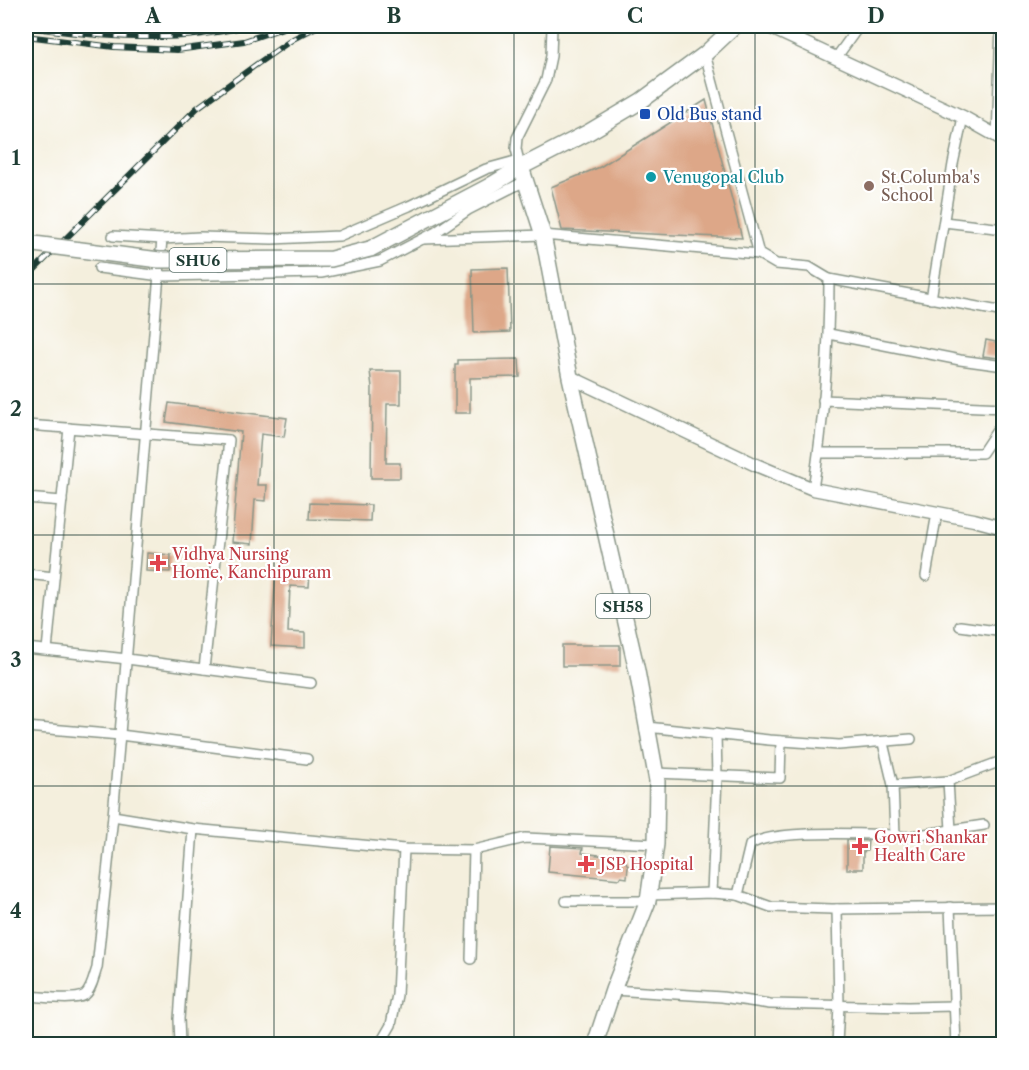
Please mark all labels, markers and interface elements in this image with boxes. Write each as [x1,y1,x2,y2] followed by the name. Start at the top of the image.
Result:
[144,4,161,28] text: A
[387,4,402,28] text: B
[627,4,643,28] text: C
[867,4,885,28] text: D
[657,104,762,124] place label: Old Bus stand
[638,107,652,121] marker: Old Bus stand
[12,146,21,170] text: 1
[662,167,784,187] place label: Venugopal Club
[881,167,980,205] place label: St.Columba's School
[644,170,658,184] marker: Venugopal Club
[862,179,876,193] marker: St.Columba's School
[170,248,226,272] road number: SHU6
[10,397,22,421] text: 2
[171,544,331,582] place label: Vidhya Nursing Home, Kanchipuram
[149,554,167,572] marker: Vidhya Nursing Home, Kanchipuram
[596,594,650,618] road number: SH58
[10,648,22,672] text: 3
[874,827,988,865] place label: Gowri Shankar Health Care
[851,837,869,855] marker: Gowri Shankar Health Care
[597,854,694,874] place label: JSP Hospital
[577,855,595,873] marker: JSP Hospital
[10,899,22,923] text: 4

